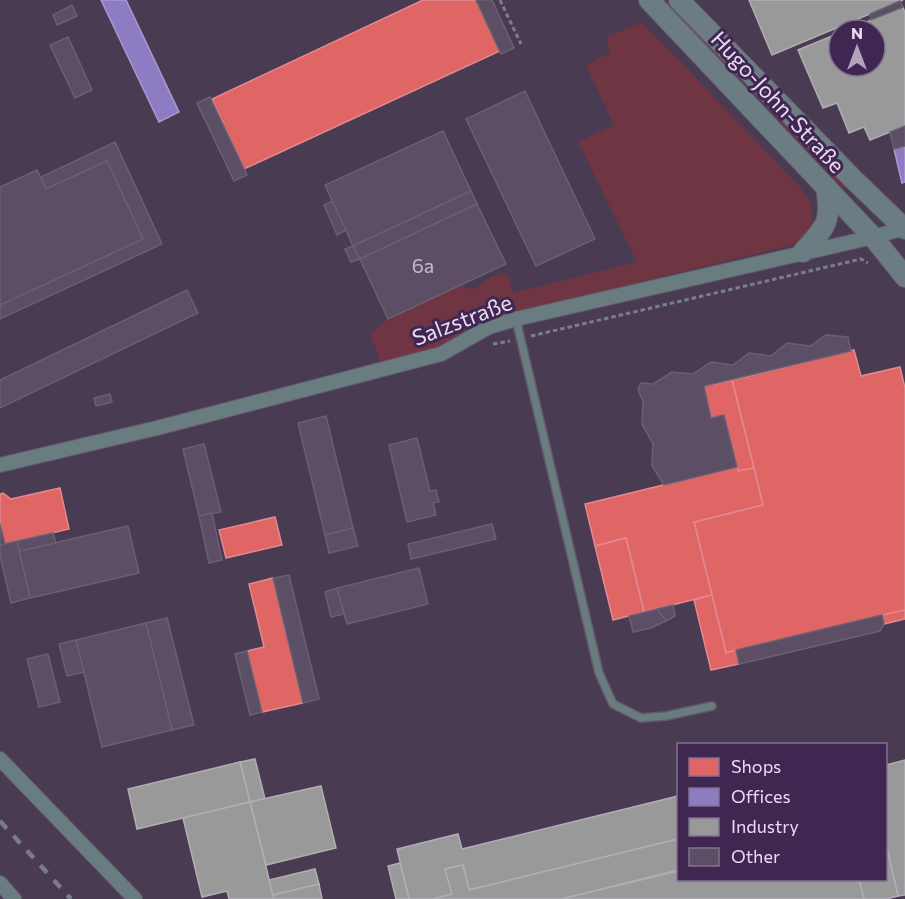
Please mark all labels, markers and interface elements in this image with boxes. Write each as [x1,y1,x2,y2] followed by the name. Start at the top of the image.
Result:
[827,18,887,78] north arrow
[851,23,863,42] text: N
[706,25,851,178] street label: Hugo-John-Straße
[412,253,434,277] house number: 6a
[408,288,516,351] street label: Salzstraße
[677,743,887,881] legend
[731,755,781,777] text: Shops
[731,785,791,807] text: Offices
[731,815,799,837] text: Industry
[731,845,780,867] text: Other

